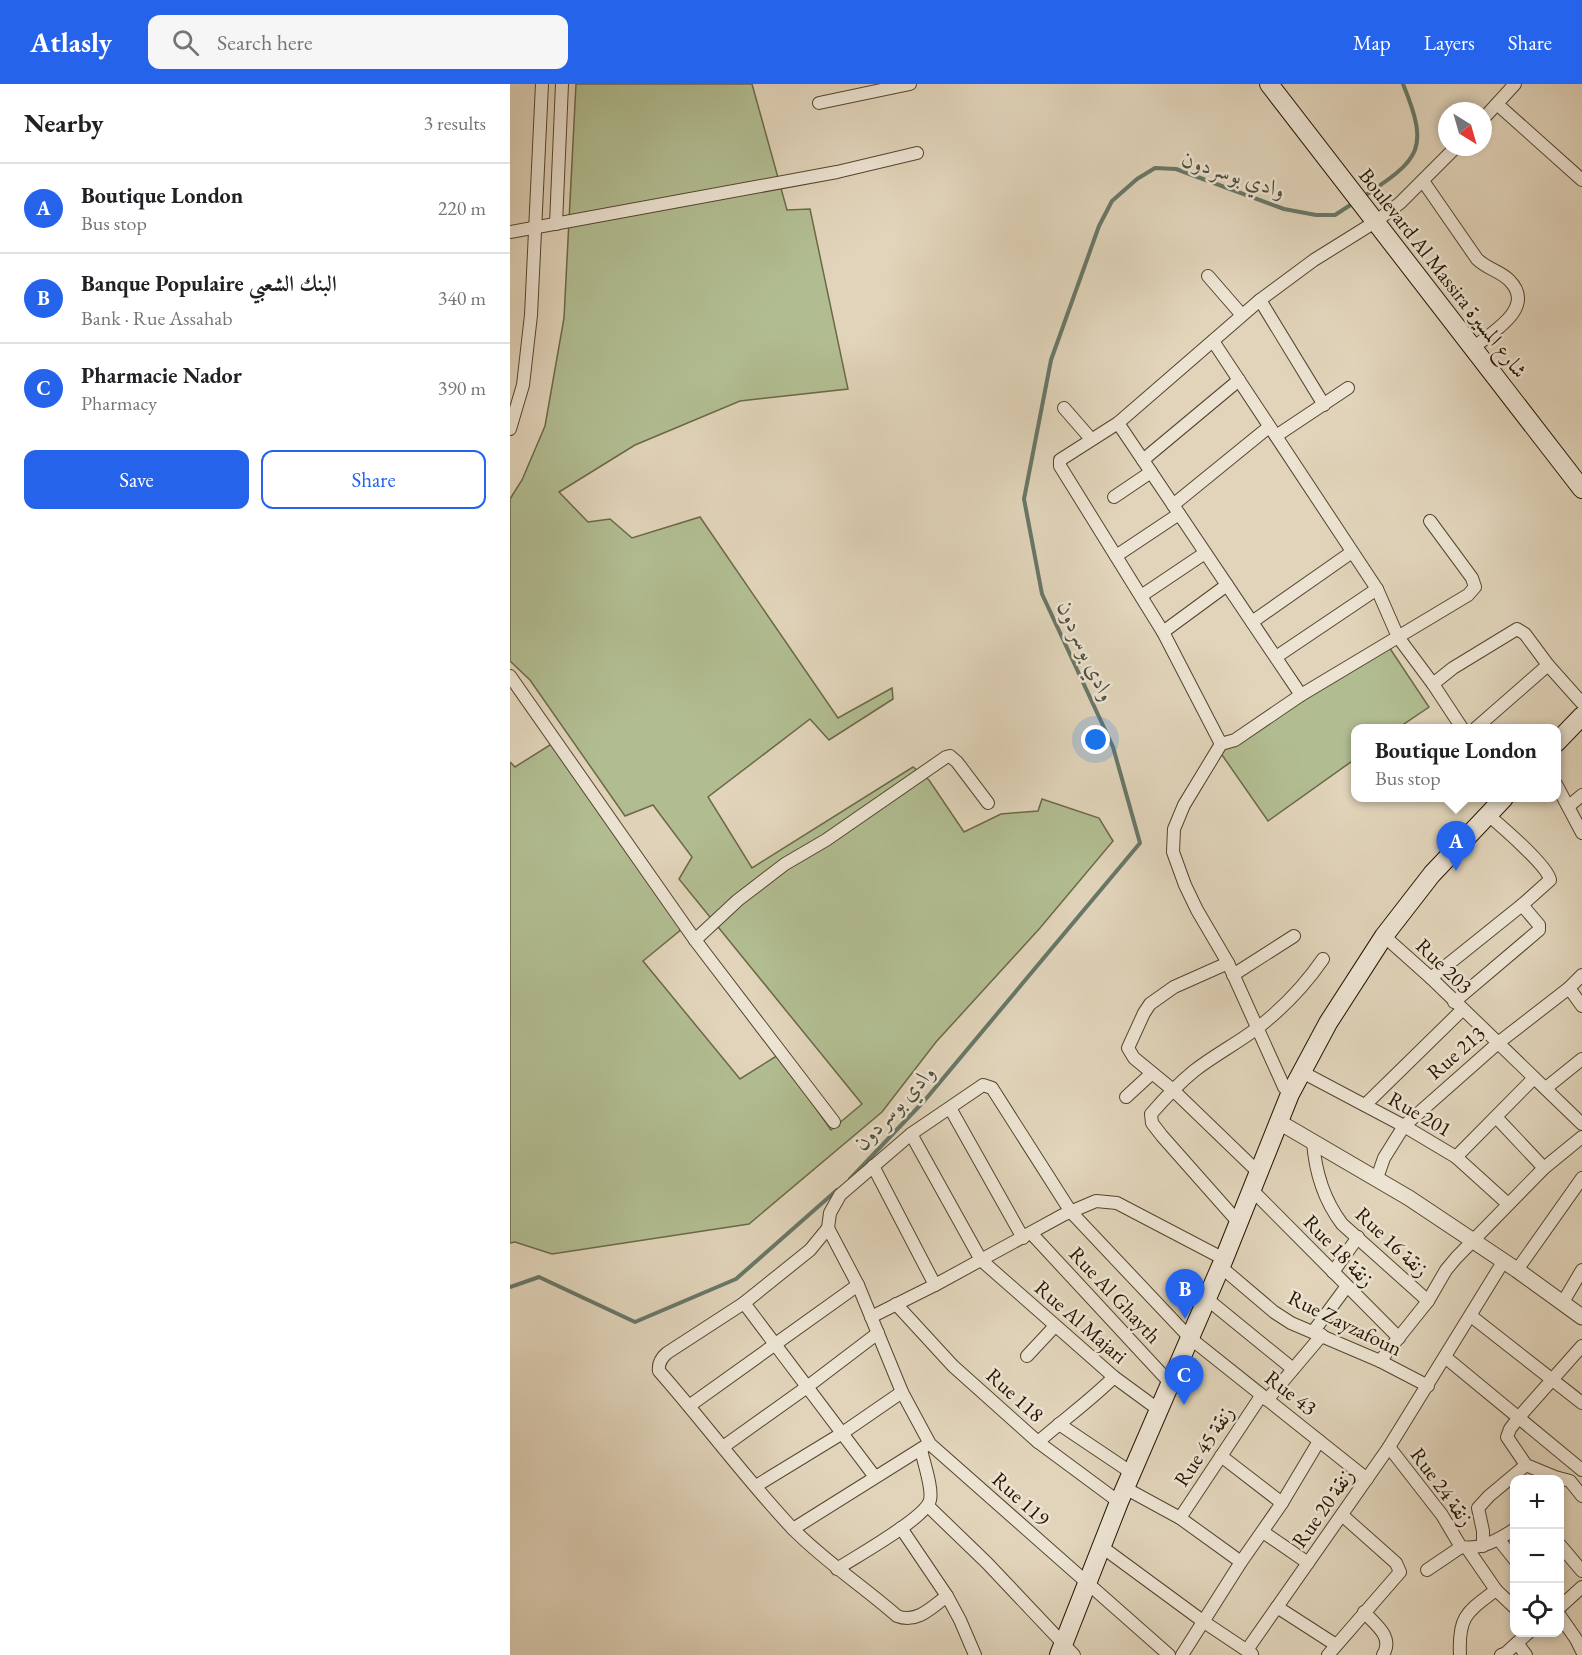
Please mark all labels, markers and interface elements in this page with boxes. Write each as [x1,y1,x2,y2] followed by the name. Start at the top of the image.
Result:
[148,15,568,69] search box
[30,24,112,60] text: Atlasly
[169,26,202,59] icon: search
[217,28,313,57] text: Search here
[1353,29,1391,56] text: Map
[1424,29,1475,56] text: Layers
[1508,29,1552,56] text: Share
[1438,102,1492,156] north arrow
[24,106,104,140] text: Nearby
[423,110,486,136] text: 3 results
[1177,144,1289,208] water label: وادي بوسردون
[1349,162,1534,386] street label: Boulevard Al Massira شارع المسيرة
[81,181,243,210] text: Boutique London
[36,195,51,221] text: A
[438,195,486,221] text: 220 m
[81,210,147,236] text: Bus stop
[81,269,337,298] text: Banque Populaire البنك الشعبي
[37,285,50,311] text: B
[438,285,486,311] text: 340 m
[81,305,233,331] text: Bank · Rue Assahab
[81,361,242,390] text: Pharmacie Nador
[36,375,51,401] text: C
[438,375,486,401] text: 390 m
[81,390,157,416] text: Pharmacy
[24,450,249,509] button: Save
[261,450,486,509] button: Share
[1048,596,1122,707] water label: وادي بوسردون
[1351,724,1561,802] popup
[1081,725,1110,754] your location
[1375,736,1537,765] text: Boutique London
[1375,765,1441,791] text: Bus stop
[1436,822,1476,871] pin: A
[1410,932,1478,999] street label: Rue 203
[1421,1020,1490,1085] street label: Rue 213
[847,1058,944,1159] water label: وادي بوسردون
[1384,1085,1457,1142] street label: Rue 201
[1350,1201,1435,1283] street label: Rue 16 زنقة
[1298,1209,1381,1293] street label: Rue 18 زنقة
[1064,1240,1167,1349] street label: Rue Al Ghayth
[1166,1270,1204,1319] pin: B
[1029,1274,1133,1369] street label: Rue Al Majari
[1284,1283,1407,1362] street label: Rue Zayzafoun
[1164,1356,1204,1405] pin: C
[981,1362,1050,1428] street label: Rue 118
[1260,1364,1323,1421] street label: Rue 43
[1167,1400,1240,1491] street label: Rue 45 زنقة
[1405,1442,1480,1531] street label: Rue 24 زنقة
[1285,1463,1360,1553] street label: Rue 20 زنقة
[987,1466,1056,1532] street label: Rue 119
[1510,1475,1564,1637] map controls
[1510,1475,1564,1529] button: +
[1510,1529,1564,1583] button: −
[1510,1583,1564,1637] button: locate

